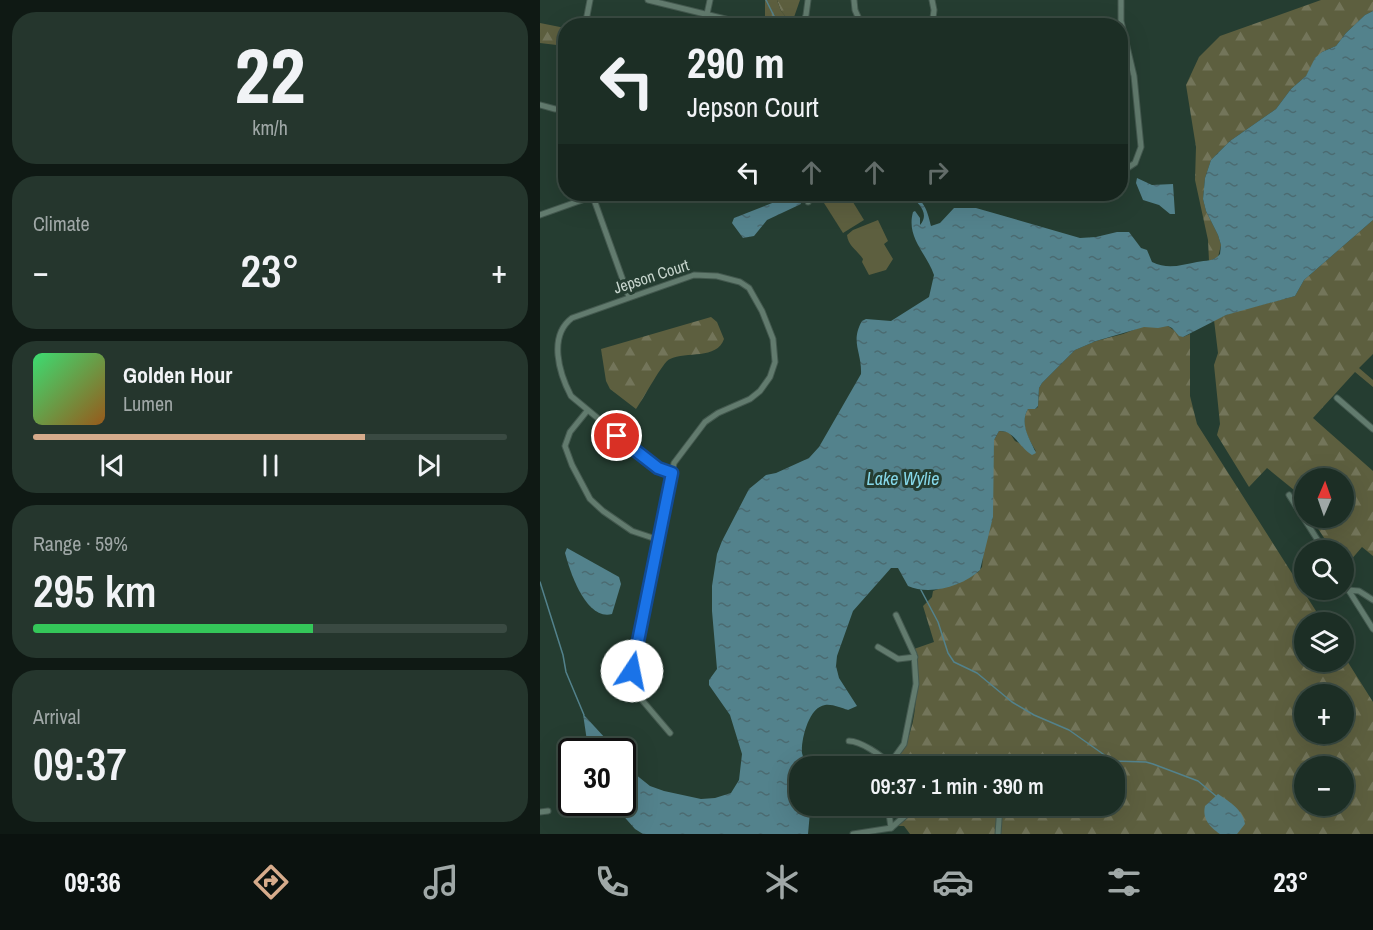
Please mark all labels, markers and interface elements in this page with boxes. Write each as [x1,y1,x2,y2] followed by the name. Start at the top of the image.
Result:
[234,22,306,127] text: 22
[687,35,785,91] text: 290 m
[588,42,666,120] icon: left
[687,89,819,125] text: Jepson Court
[252,114,288,141] text: km/h
[732,156,765,189] icon: left
[795,156,828,189] icon: ahead
[858,156,891,189] icon: ahead
[921,156,954,189] icon: right
[33,210,90,237] text: Climate
[240,240,300,301] text: 23°
[33,249,49,293] text: −
[491,249,507,293] text: +
[610,253,692,299] street label: Jepson Court
[123,360,232,390] text: Golden Hour
[123,390,173,417] text: Lumen
[591,410,642,461] pin
[600,419,633,452] icon: arrive
[96,449,129,482] icon: previous
[254,449,287,482] icon: pause
[412,449,445,482] icon: next
[867,466,939,491] water label: Lake Wylie
[1294,468,1354,528] north arrow
[1294,468,1354,816] map controls
[33,530,128,557] text: Range · 59%
[1294,540,1354,600] button: search
[33,560,157,621] text: 295 km
[1294,612,1354,672] button: layers
[600,639,664,703] position arrow
[1294,684,1354,744] button: +
[33,703,80,730] text: Arrival
[33,733,127,794] text: 09:37
[558,738,636,816] speed limit sign: 30
[1294,756,1354,816] button: −
[870,771,1044,801] text: 09:37 · 1 min · 390 m
[250,861,292,903] icon: directions
[420,861,462,903] icon: music
[591,861,633,903] icon: phone
[761,861,803,903] icon: climate
[932,861,974,903] icon: car
[1103,861,1145,903] icon: filters
[64,864,121,900] text: 09:36
[1273,864,1309,900] text: 23°

